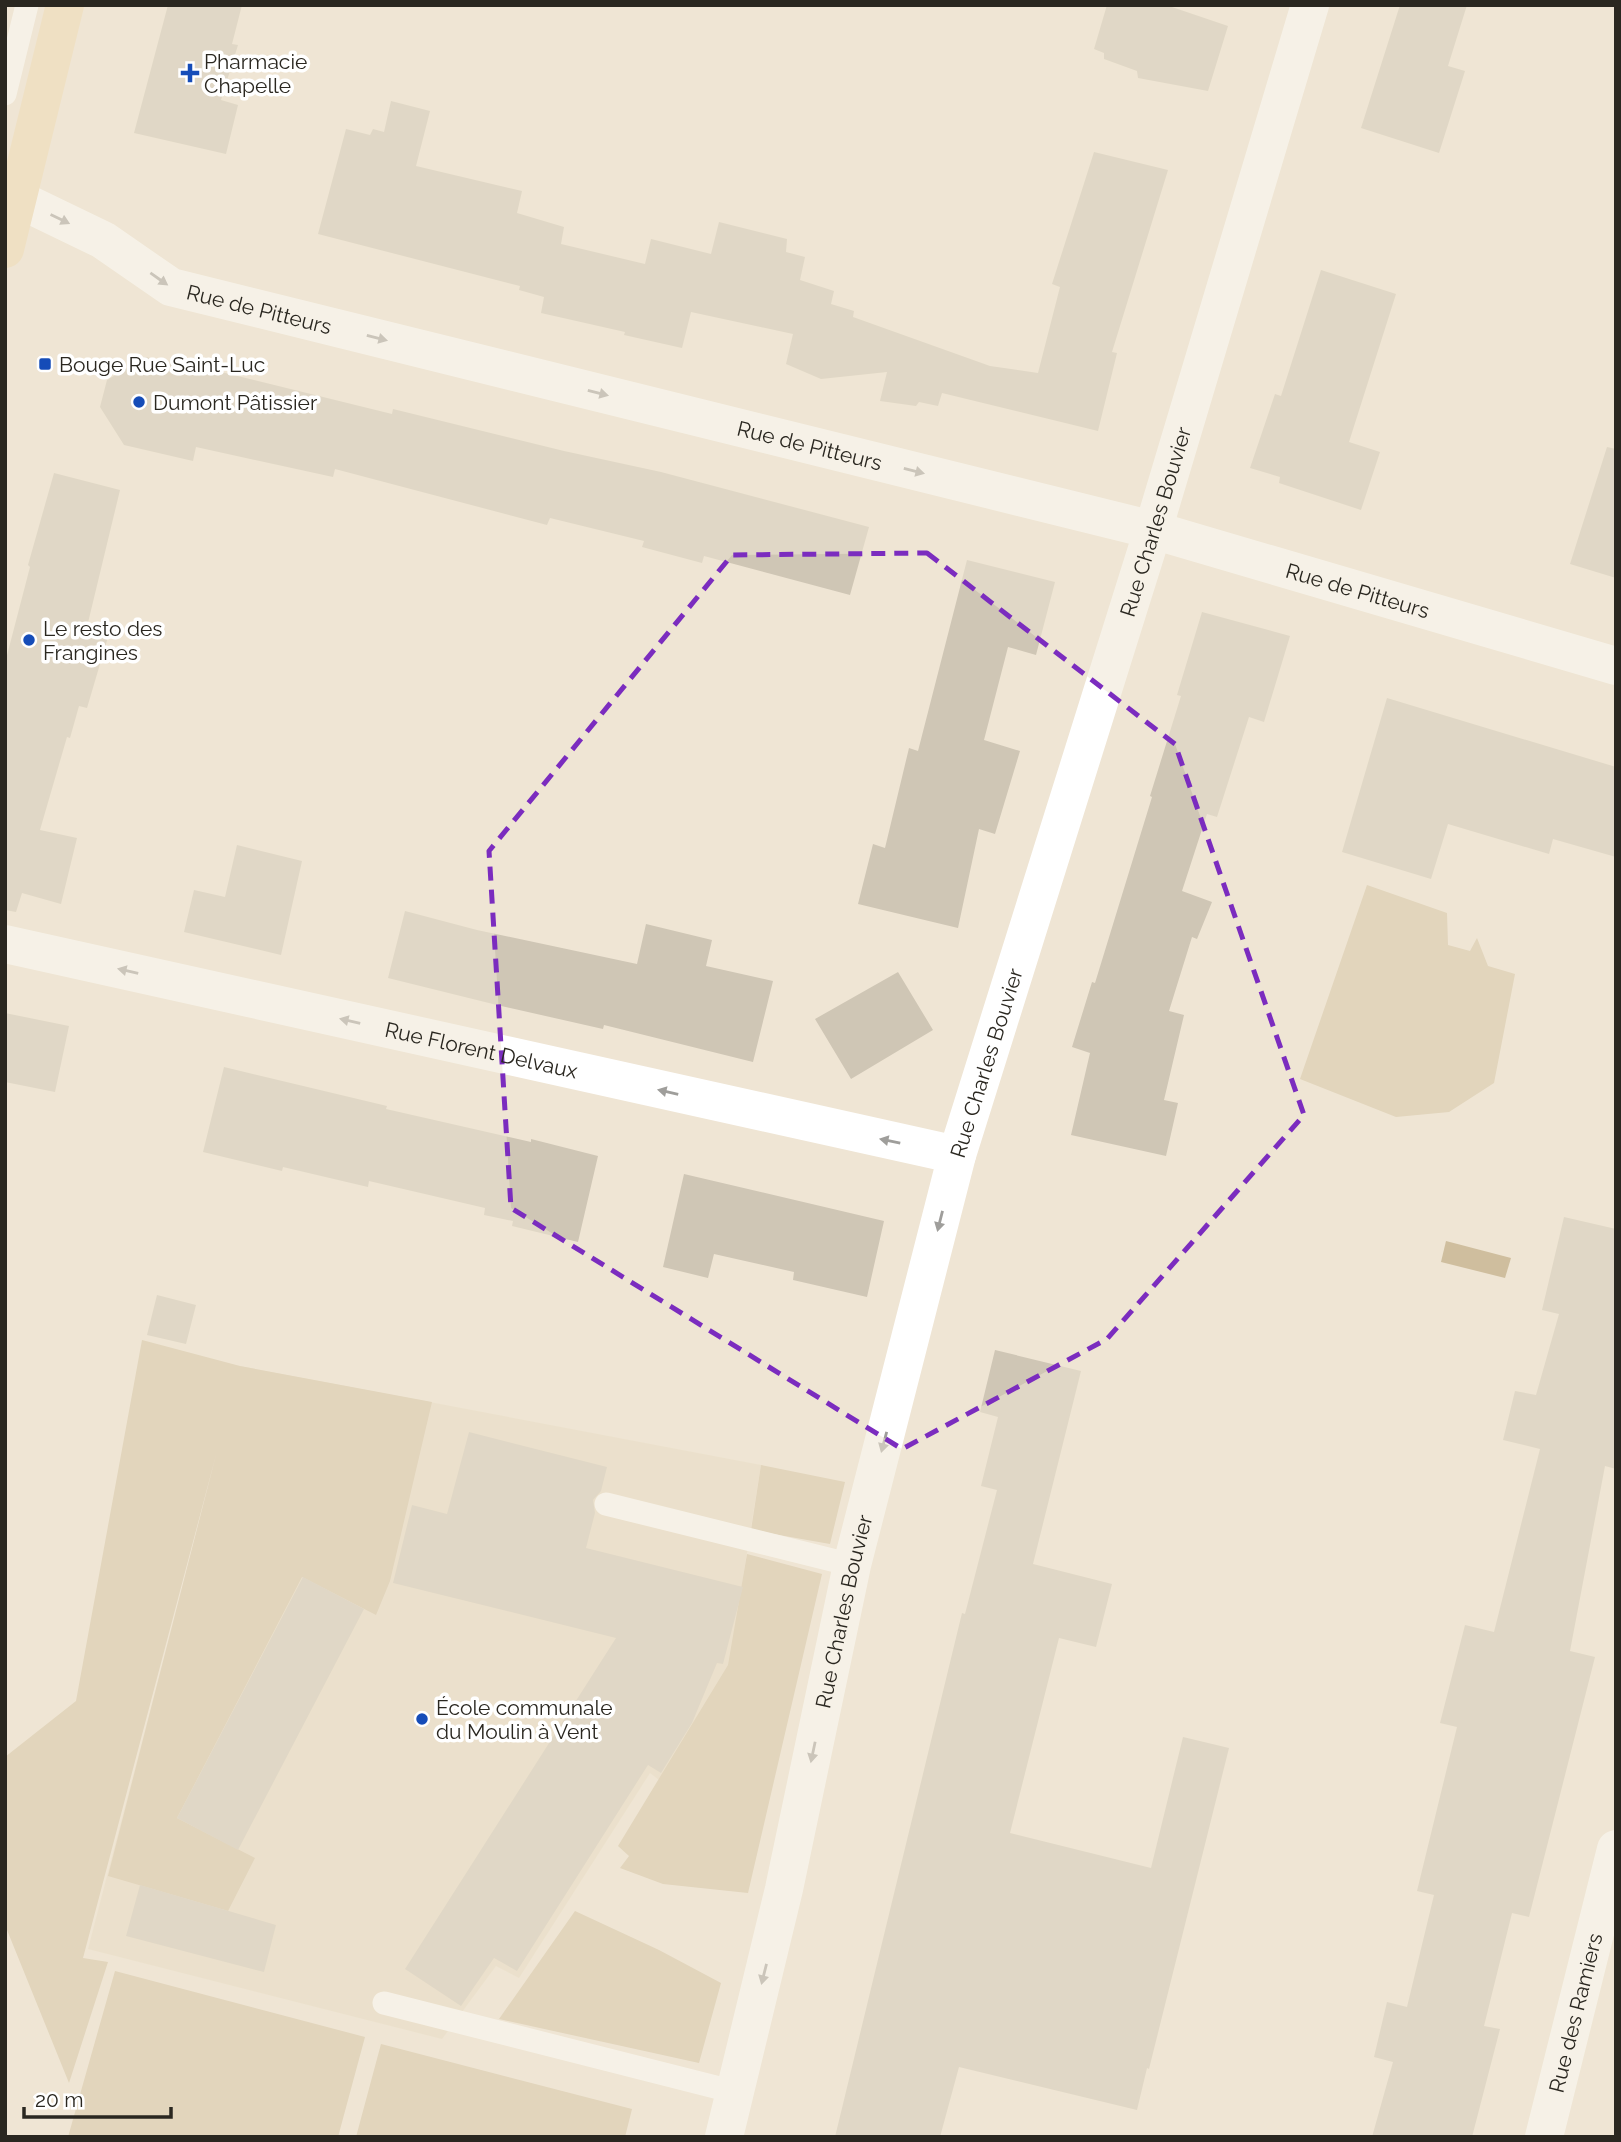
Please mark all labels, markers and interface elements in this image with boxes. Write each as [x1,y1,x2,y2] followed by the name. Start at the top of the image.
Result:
[204,49,307,98] place label: Pharmacie Chapelle
[182,65,198,81] marker: Pharmacie Chapelle
[50,214,70,225] one-way arrow
[150,272,168,286] one-way arrow
[184,279,334,339] street label: Rue de Pitteurs
[367,333,389,344] one-way arrow
[59,352,265,377] place label: Bouge Rue Saint-Luc
[37,356,53,372] marker: Bouge Rue Saint-Luc
[587,388,609,399] one-way arrow
[153,390,318,415] place label: Dumont Pâtissier
[131,394,147,410] marker: Dumont Pâtissier
[735,415,885,475] street label: Rue de Pitteurs
[1114,423,1196,620] street label: Rue Charles Bouvier
[903,466,925,477] one-way arrow
[1283,557,1432,623] street label: Rue de Pitteurs
[43,616,162,665] place label: Le resto des Frangines
[21,632,37,648] marker: Le resto des Frangines
[944,964,1028,1161] street label: Rue Charles Bouvier
[117,966,139,977] one-way arrow
[339,1015,361,1026] one-way arrow
[383,1016,580,1083] street label: Rue Florent Delvaux
[657,1086,679,1097] one-way arrow
[879,1135,901,1146] one-way arrow
[934,1210,945,1232] one-way arrow
[879,1432,889,1453] one-way arrow
[810,1511,877,1710] street label: Rue Charles Bouvier
[436,1695,613,1744] place label: École communale du Moulin à Vent
[414,1711,430,1727] marker: École communale du Moulin à Vent
[807,1741,818,1763] one-way arrow
[1543,1931,1607,2095] street label: Rue des Ramiers
[758,1963,769,1985] one-way arrow
[24,2076,172,2120] scale bar
[35,2087,83,2112] text: 20 m

